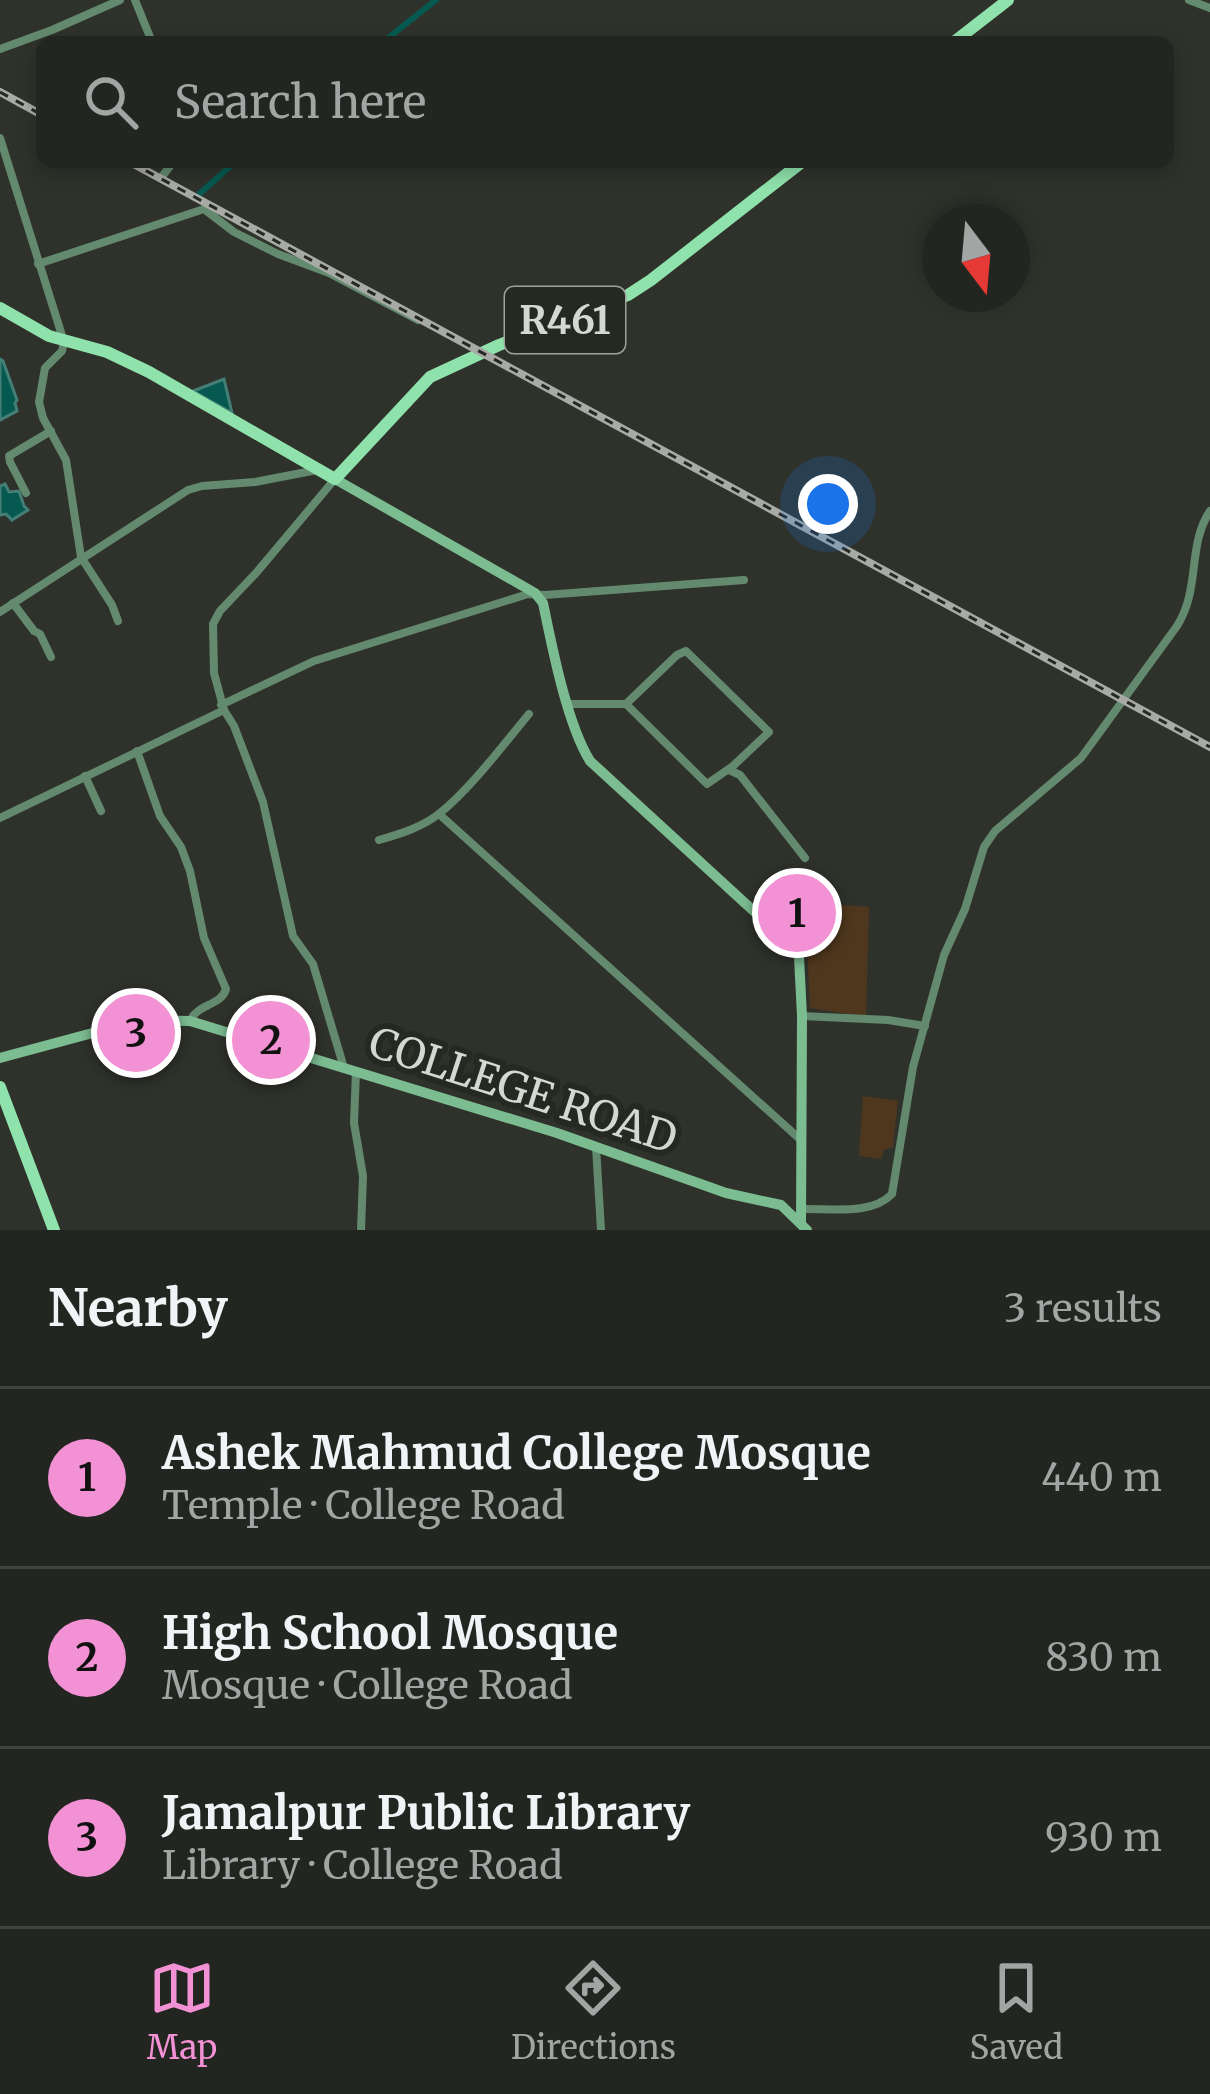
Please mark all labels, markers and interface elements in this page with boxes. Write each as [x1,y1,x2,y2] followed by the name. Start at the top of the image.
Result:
[36,36,1174,168] search box
[78,69,144,135] icon: search
[174,74,426,130] text: Search here
[922,204,1030,312] north arrow
[505,287,625,353] road number: R461
[798,474,858,534] your location
[758,868,836,958] pin: 1
[97,988,175,1078] pin: 3
[232,995,310,1085] pin: 2
[363,1016,683,1164] street label: COLLEGE ROAD
[48,1276,228,1340] text: Nearby
[1004,1284,1162,1333] text: 3 results
[162,1425,871,1481] text: Ashek Mahmud College Mosque
[78,1453,96,1502] text: 1
[1041,1453,1162,1502] text: 440 m
[162,1481,565,1530] text: Temple · College Road
[162,1605,618,1661] text: High School Mosque
[76,1633,98,1682] text: 2
[1045,1633,1162,1682] text: 830 m
[162,1661,572,1710] text: Mosque · College Road
[162,1785,690,1841] text: Jamalpur Public Library
[76,1813,98,1862] text: 3
[1045,1813,1162,1862] text: 930 m
[162,1841,563,1890] text: Library · College Road
[147,1955,217,2068] tab: Map
[511,1955,676,2068] tab: Directions
[970,1955,1063,2068] tab: Saved

